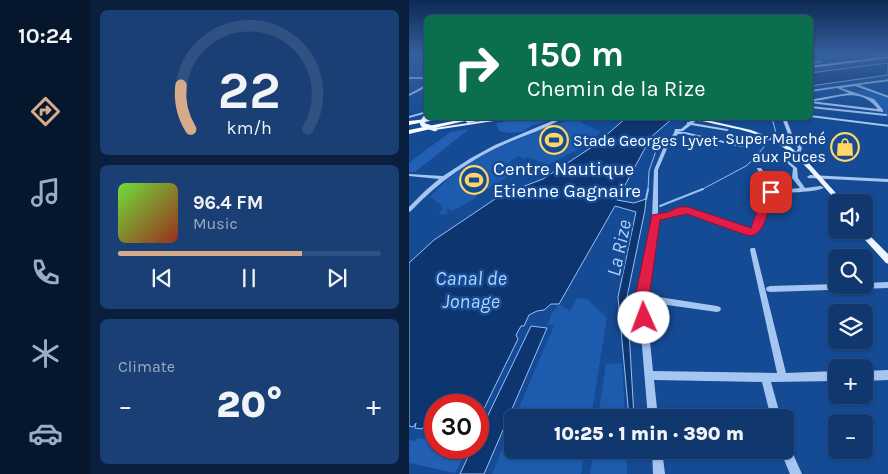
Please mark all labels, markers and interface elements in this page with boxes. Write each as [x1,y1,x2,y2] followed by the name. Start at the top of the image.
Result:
[18,23,72,49] text: 10:24
[527,34,624,75] text: 150 m
[444,35,509,100] icon: right
[218,60,281,121] text: 22
[527,76,706,102] text: Chemin de la Rize
[28,94,63,129] icon: directions
[227,118,272,139] text: km/h
[539,125,569,155] sports icon: Stade Georges Lyvet
[725,129,826,166] place label: Super Marché aux Puces
[573,131,718,150] place label: Stade Georges Lyvet
[830,132,860,162] shop icon: Super Marché aux Puces
[493,158,641,202] place label: Centre Nautique Etienne Gagnaire
[459,165,489,195] sports icon: Centre Nautique Etienne Gagnaire
[750,171,792,213] pin
[28,175,63,210] icon: music
[757,178,785,206] icon: arrive
[193,192,263,214] text: 96.4 FM
[828,194,873,459] map controls
[828,194,873,239] button: sound
[193,214,238,233] text: Music
[602,218,636,278] water label: La Rize
[828,249,873,294] button: search
[28,255,63,290] icon: phone
[148,264,176,292] icon: previous
[235,264,263,292] icon: pause
[323,264,351,292] icon: next
[435,267,507,313] water label: Canal de Jonage
[617,291,669,343] position arrow
[828,304,873,349] button: layers
[28,336,63,371] icon: climate
[118,357,175,376] text: Climate
[828,359,873,404] button: +
[216,382,283,427] text: 20°
[118,389,133,422] text: −
[366,389,381,422] text: +
[424,394,489,459] speed limit sign: 30
[828,414,873,459] button: −
[28,416,63,451] icon: car
[554,423,744,445] text: 10:25 · 1 min · 390 m

